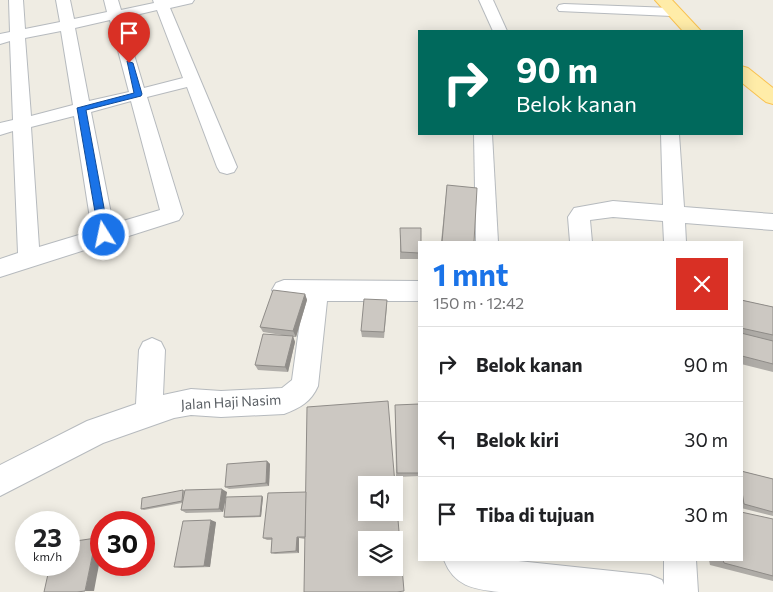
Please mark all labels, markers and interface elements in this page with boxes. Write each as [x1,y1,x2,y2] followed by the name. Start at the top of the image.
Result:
[108,12,150,63] pin
[115,19,143,47] icon: arrive
[516,47,598,90] text: 90 m
[433,50,498,115] icon: right
[516,90,637,117] text: Belok kanan
[77,208,129,260] position arrow
[433,255,509,292] text: 1 mnt
[676,258,728,310] button: close
[433,293,524,312] text: 150 m · 12:42
[433,350,461,378] icon: right
[476,353,583,376] text: Belok kanan
[684,353,728,376] text: 90 m
[180,390,282,413] street label: Jalan Haji Nasim
[433,425,461,453] icon: left
[476,428,559,451] text: Belok kiri
[685,428,728,451] text: 30 m
[358,476,403,576] map controls
[358,476,403,521] button: sound
[433,500,461,528] icon: arrive
[476,503,594,526] text: Tiba di tujuan
[685,503,728,526] text: 30 m
[90,511,155,576] speed limit sign: 30
[33,522,62,552] text: 23
[358,531,403,576] button: layers
[33,549,62,563] text: km/h

